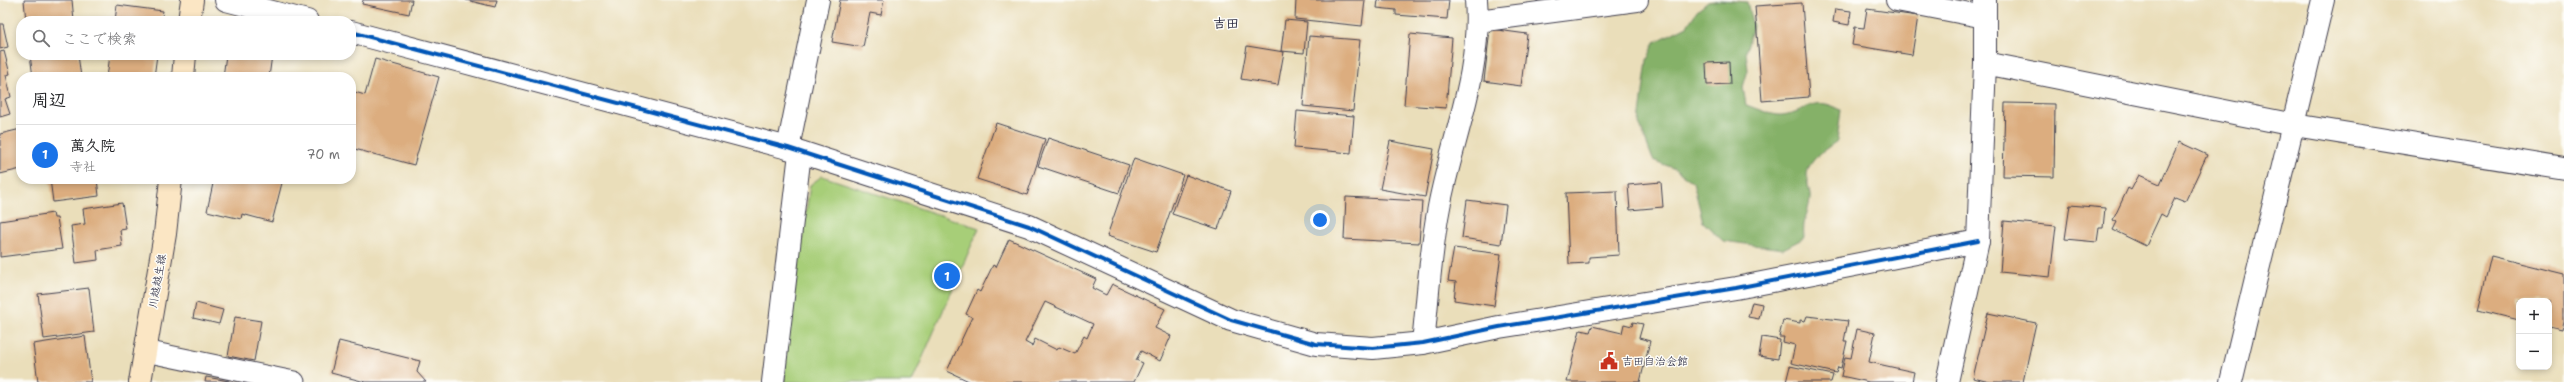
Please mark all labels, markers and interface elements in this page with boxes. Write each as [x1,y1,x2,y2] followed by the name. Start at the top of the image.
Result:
[1213,15,1239,32] district label: 吉田
[16,16,356,60] search box
[30,27,52,49] icon: search
[62,29,137,49] text: ここで検索
[32,89,66,111] text: 周辺
[70,136,115,156] text: 萬久院
[42,146,48,163] text: 1
[306,146,340,163] text: 70 m
[70,158,96,175] text: 寺社
[1310,210,1330,230] your location
[145,253,170,309] street label: 川越越生線
[934,261,960,291] pin: 1
[2516,298,2552,370] map controls
[2516,298,2552,334] button: +
[2516,334,2552,370] button: −
[1599,351,1619,371] public building icon: 吉田自治会館
[1622,354,1688,369] place label: 吉田自治会館

